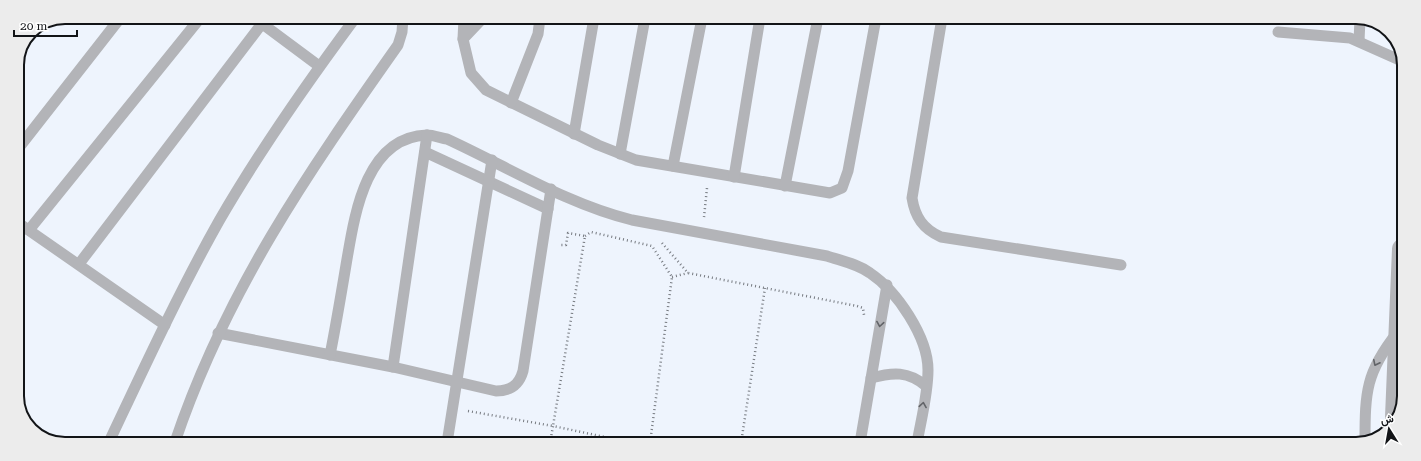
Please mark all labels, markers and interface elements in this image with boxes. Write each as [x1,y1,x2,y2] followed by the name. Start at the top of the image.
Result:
[14,12,77,38] scale bar
[20,19,47,33] text: 20 m
[876,320,885,327] one-way arrow
[1374,358,1381,366] one-way arrow
[918,402,927,408] one-way arrow
[1369,409,1409,449] north arrow
[1379,412,1395,427] text: ش

